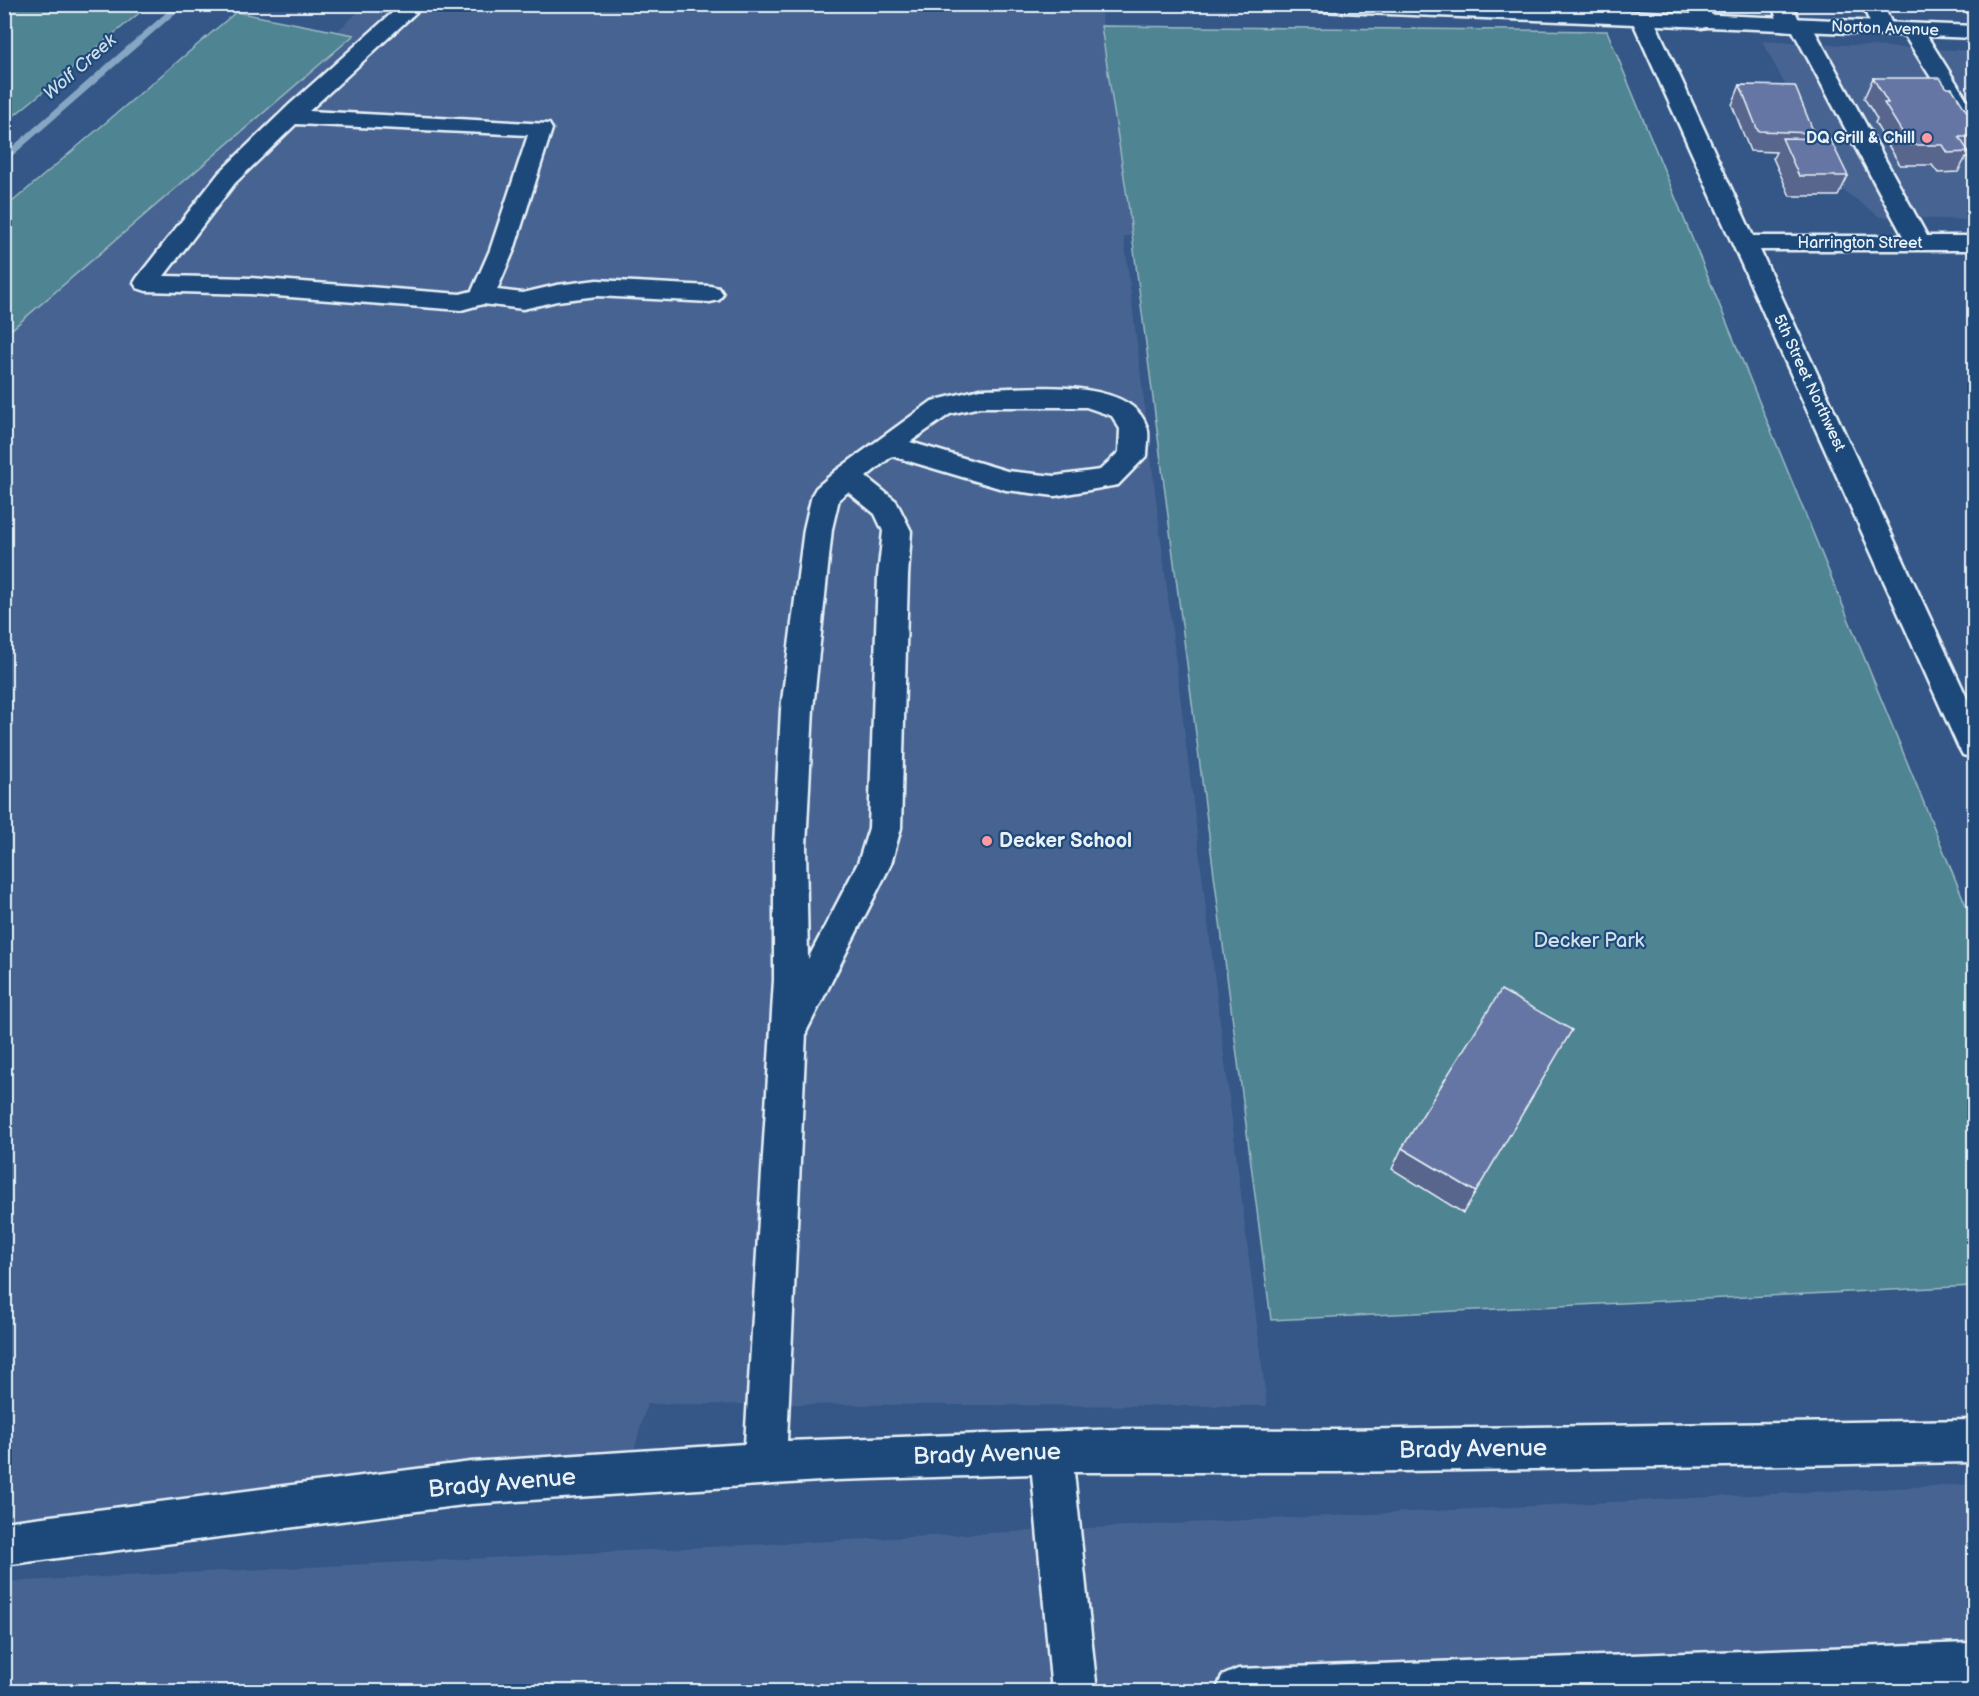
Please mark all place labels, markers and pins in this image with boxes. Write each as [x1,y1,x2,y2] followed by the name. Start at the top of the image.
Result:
[1806,129,1915,148] place label: DQ Grill & Chill
[1920,131,1934,145] marker: DQ Grill & Chill
[999,829,1132,853] place label: Decker School
[980,834,994,848] marker: Decker School

